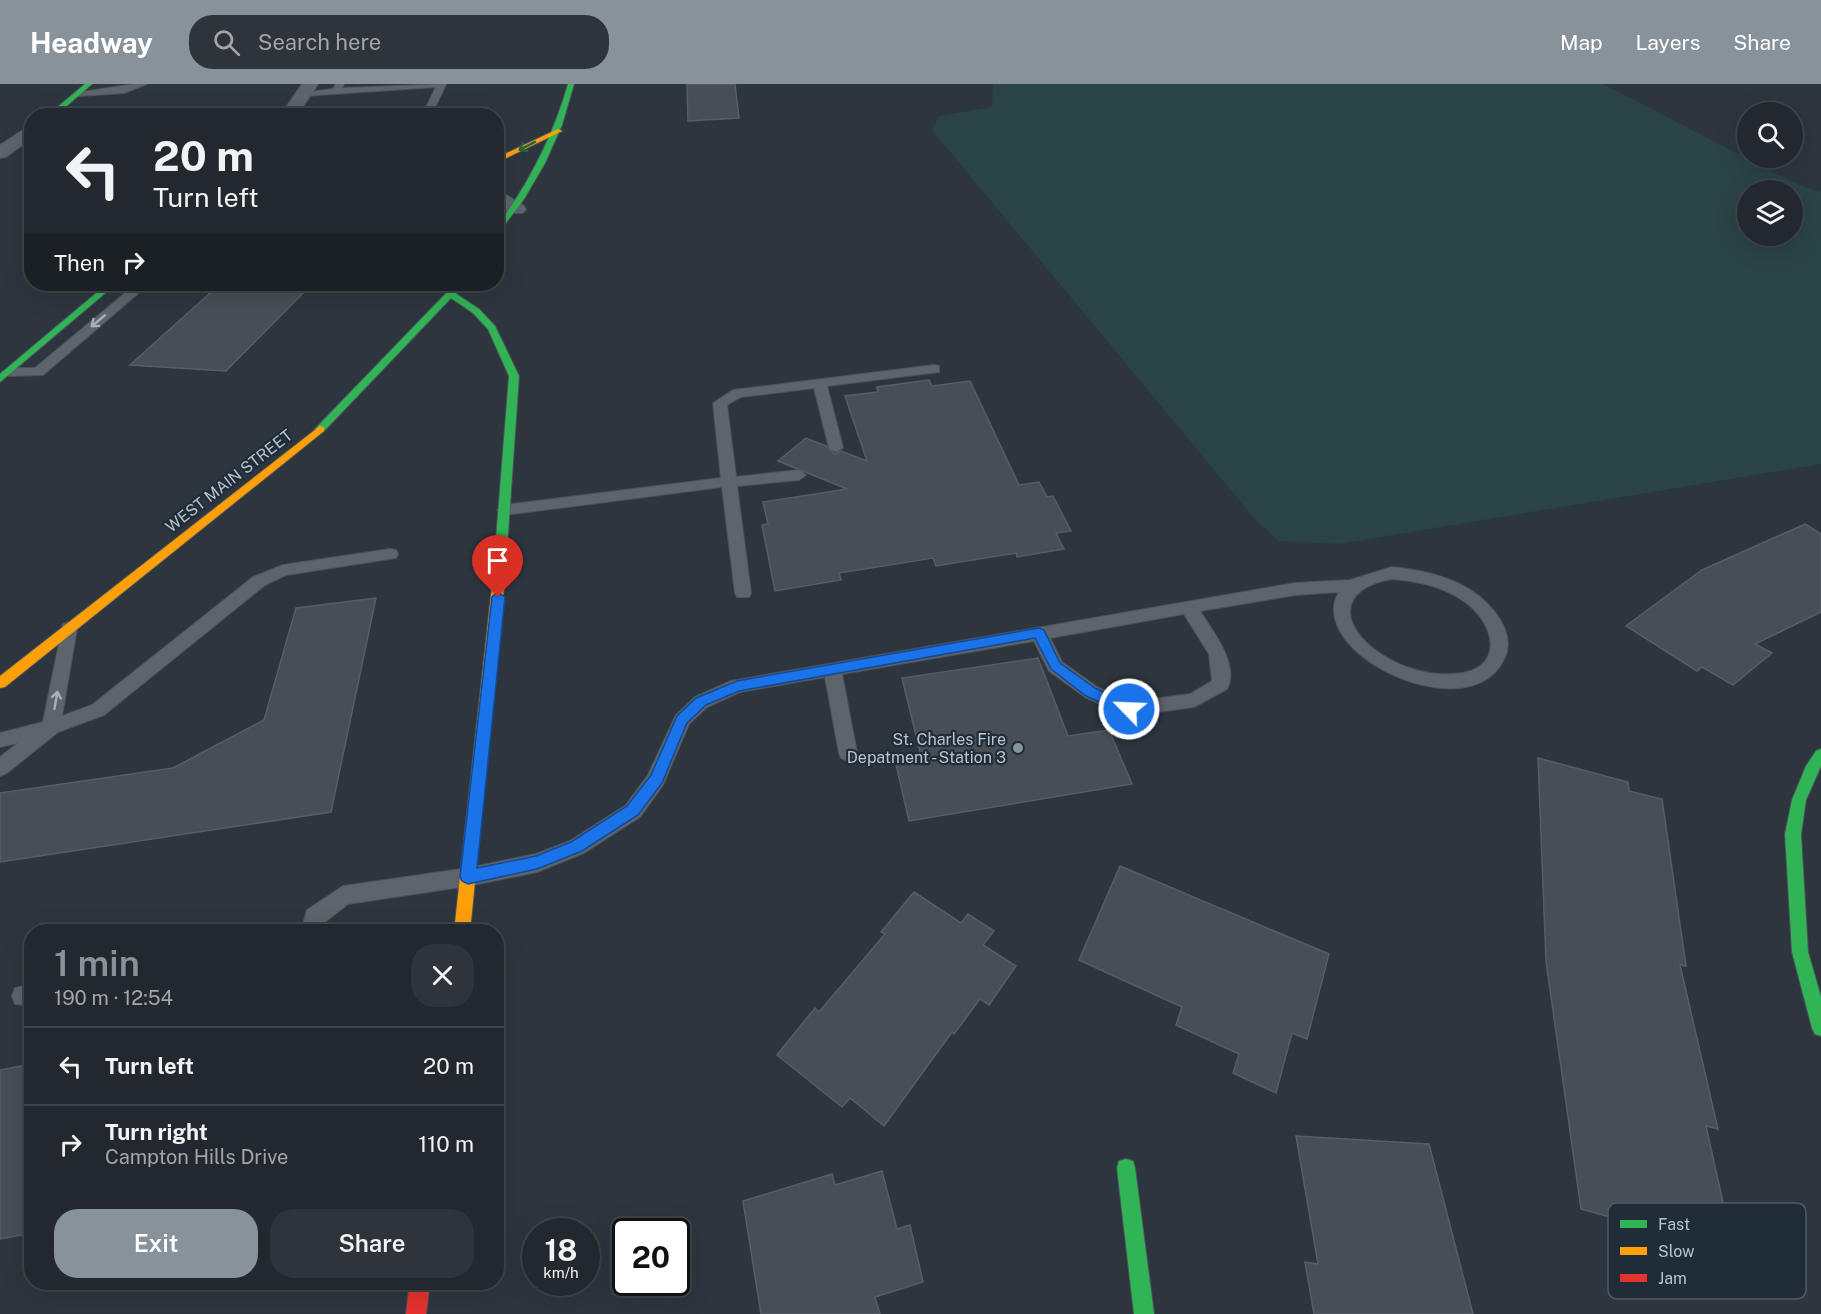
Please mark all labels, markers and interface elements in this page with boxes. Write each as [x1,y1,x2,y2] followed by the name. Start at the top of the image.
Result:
[189,15,609,69] search box
[30,26,153,59] text: Headway
[210,26,243,59] icon: search
[258,29,381,55] text: Search here
[1560,30,1603,55] text: Map
[1636,30,1700,55] text: Layers
[1733,30,1791,55] text: Share
[1737,102,1803,246] map controls
[1737,102,1803,168] button: search
[153,131,254,180] text: 20 m
[54,132,132,210] icon: left
[519,141,537,152] one-way arrow
[1737,180,1803,246] button: layers
[153,181,259,213] text: Turn left
[117,246,150,279] icon: right
[54,250,105,276] text: Then
[90,315,106,328] one-way arrow
[162,425,297,536] street label: WEST MAIN STREET
[472,535,523,597] pin
[481,544,514,577] icon: arrive
[1097,677,1161,741] position arrow
[51,691,62,711] one-way arrow
[847,730,1006,767] place label: St. Charles Fire Depatment - Station 3
[1011,741,1025,755] marker: St. Charles Fire Depatment - Station 3
[54,942,140,984] text: 1 min
[411,944,474,1007] button: close
[54,986,173,1010] text: 190 m · 12:54
[54,1050,87,1083] icon: left
[105,1053,194,1079] text: Turn left
[423,1053,474,1079] text: 20 m
[105,1119,208,1145] text: Turn right
[54,1128,87,1161] icon: right
[418,1131,474,1157] text: 110 m
[105,1145,288,1169] text: Campton Hills Drive
[1608,1203,1806,1299] legend
[54,1209,258,1278] button: Exit
[270,1209,474,1278] button: Share
[1658,1215,1690,1234] text: Fast
[612,1218,690,1296] speed limit sign: 20
[545,1232,577,1268] text: 18
[1658,1242,1695,1261] text: Slow
[543,1264,579,1281] text: km/h
[1658,1269,1687,1288] text: Jam

